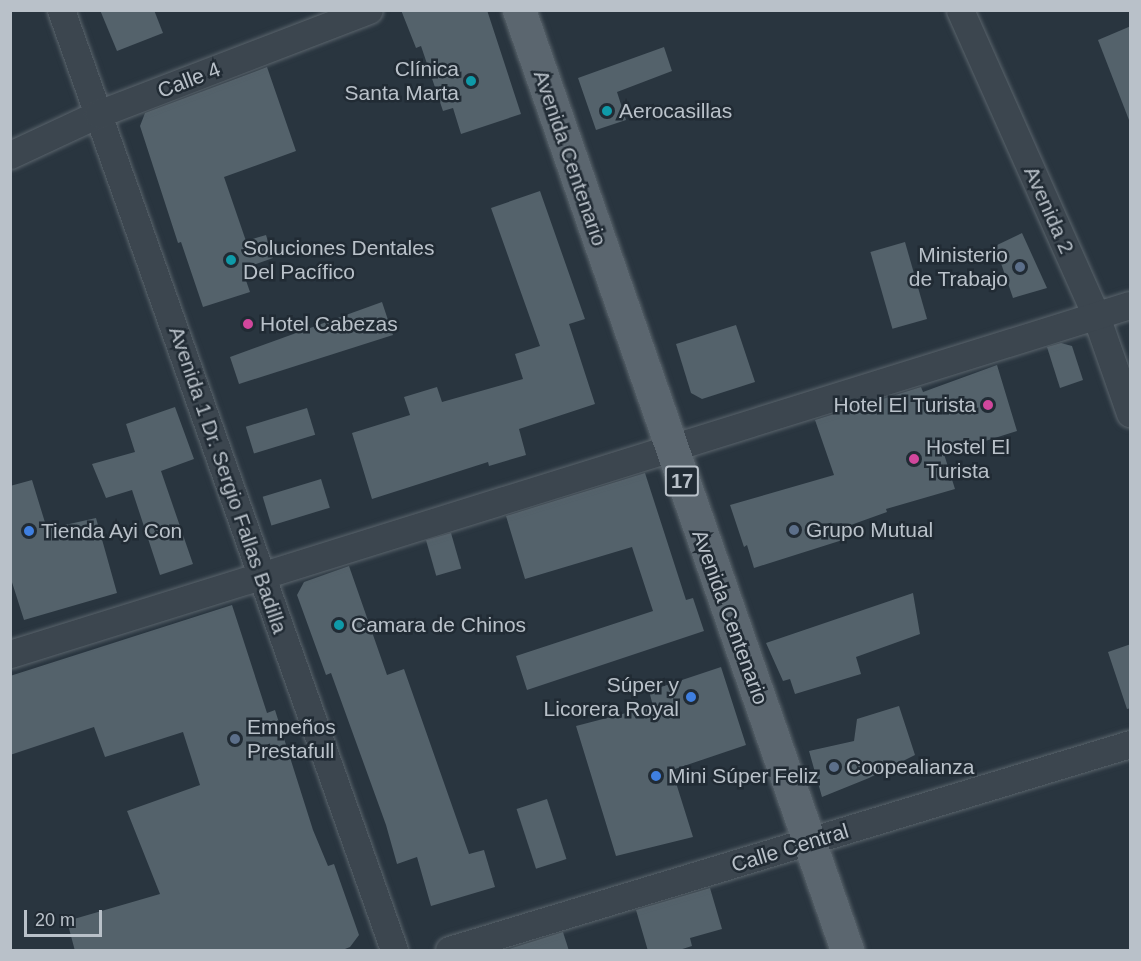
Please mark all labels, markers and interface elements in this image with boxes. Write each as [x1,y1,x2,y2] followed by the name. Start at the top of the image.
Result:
[345,56,459,106] place label: Clínica Santa Marta
[154,57,224,103] street label: Calle 4
[528,67,612,249] street label: Avenida Centenario
[464,74,478,88] marker: Clínica Santa Marta
[619,98,732,124] place label: Aerocasillas
[600,104,614,118] marker: Aerocasillas
[1019,162,1079,258] street label: Avenida 2
[243,235,434,285] place label: Soluciones Dentales Del Pacífico
[908,242,1008,292] place label: Ministerio de Trabajo
[224,253,238,267] marker: Soluciones Dentales Del Pacífico
[1013,260,1027,274] marker: Ministerio de Trabajo
[260,311,398,337] place label: Hotel Cabezas
[241,317,255,331] marker: Hotel Cabezas
[164,323,292,637] street label: Avenida 1 Dr. Sergio Fallas Badilla
[833,392,976,418] place label: Hotel El Turista
[981,398,995,412] marker: Hotel El Turista
[926,434,1010,484] place label: Hostel El Turista
[907,452,921,466] marker: Hostel El Turista
[664,464,700,498] road number: 17
[806,517,933,543] place label: Grupo Mutual
[41,518,183,544] place label: Tienda Ayi Con
[787,523,801,537] marker: Grupo Mutual
[22,524,36,538] marker: Tienda Ayi Con
[687,526,773,708] street label: Avenida Centenario
[351,612,526,638] place label: Camara de Chinos
[332,618,346,632] marker: Camara de Chinos
[544,672,679,722] place label: Súper y Licorera Royal
[684,690,698,704] marker: Súper y Licorera Royal
[247,714,336,764] place label: Empeños Prestafull
[228,732,242,746] marker: Empeños Prestafull
[846,754,974,780] place label: Coopealianza
[827,760,841,774] marker: Coopealianza
[668,763,819,789] place label: Mini Súper Feliz
[649,769,663,783] marker: Mini Súper Feliz
[728,818,852,878] street label: Calle Central
[27,898,105,936] scale bar
[35,910,75,930] text: 20 m

